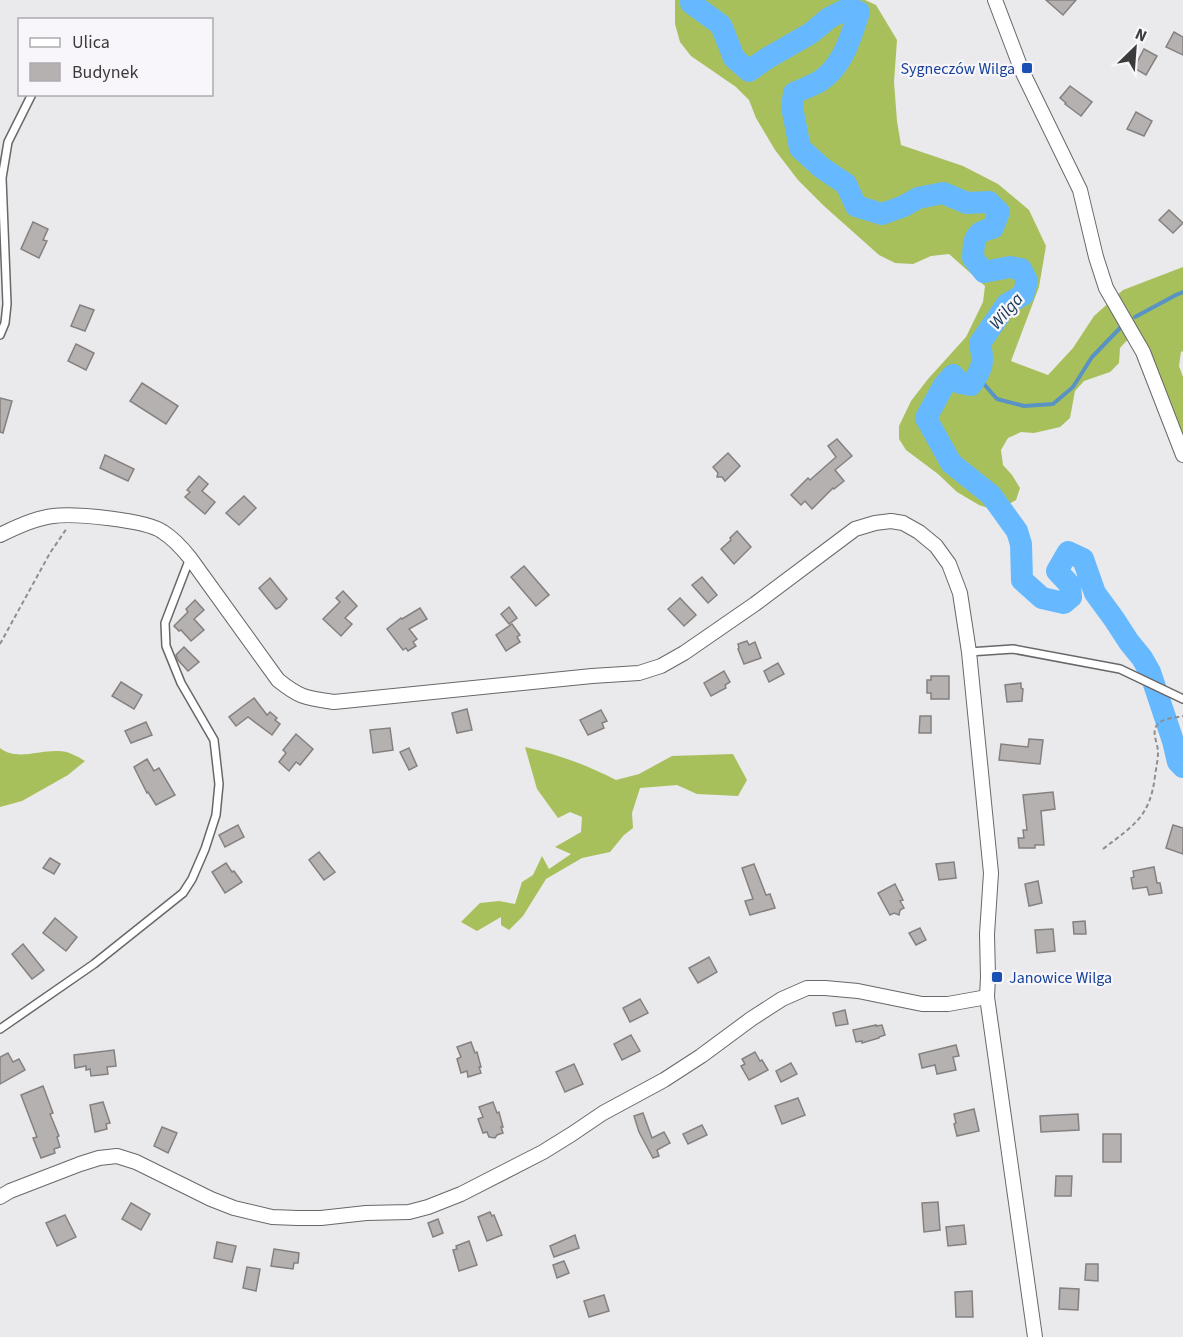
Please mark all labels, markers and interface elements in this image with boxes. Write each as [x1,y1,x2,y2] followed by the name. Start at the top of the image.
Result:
[18,18,213,96] legend
[1105,18,1165,78] north arrow
[1131,23,1150,48] text: N
[72,30,110,55] text: Ulica
[901,58,1015,80] place label: Sygneczów Wilga
[72,60,139,85] text: Budynek
[1020,61,1034,75] marker: Sygneczów Wilga
[983,287,1030,335] water label: Wilga
[1009,967,1112,989] place label: Janowice Wilga
[990,970,1004,984] marker: Janowice Wilga

